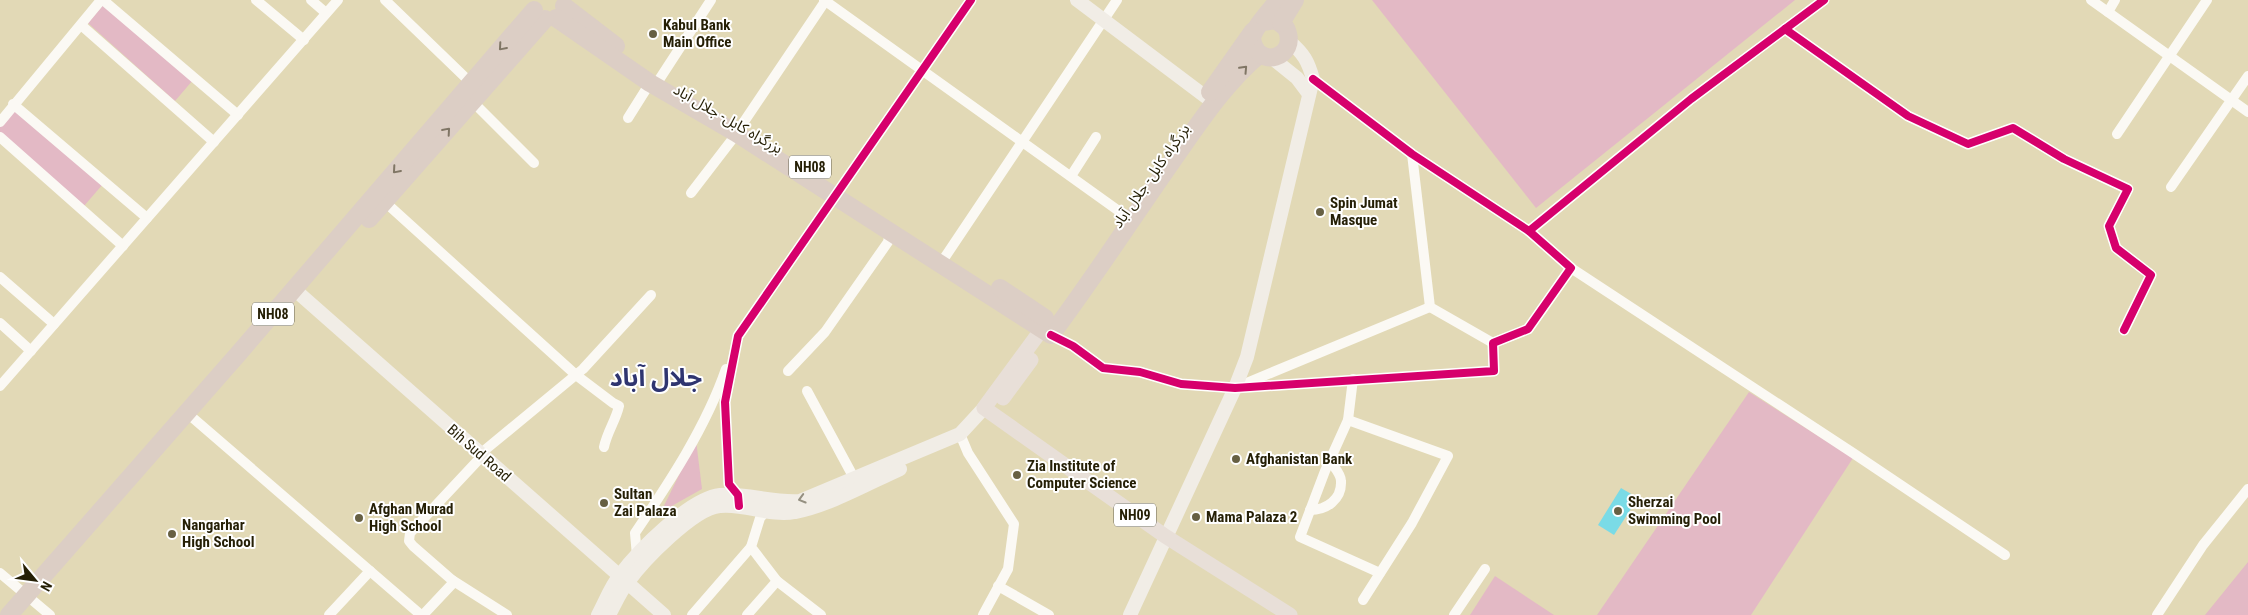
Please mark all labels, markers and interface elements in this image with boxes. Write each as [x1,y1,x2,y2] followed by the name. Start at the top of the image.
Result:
[663,16,732,51] place label: Kabul Bank Main Office
[647,28,659,40] marker: Kabul Bank Main Office
[500,41,508,50] one-way arrow
[1238,65,1247,74] one-way arrow
[670,80,786,158] street label: بزرگراه کابل- جلال آباد
[1108,120,1194,232] street label: بزرگراه کابل- جلال آباد
[442,127,451,136] one-way arrow
[789,156,831,178] road number: NH08
[393,164,402,173] one-way arrow
[1330,194,1398,229] place label: Spin Jumat Masque
[1314,206,1326,218] marker: Spin Jumat Masque
[252,302,294,326] road number: NH08
[610,363,703,392] district label: جلال آباد
[444,421,514,485] street label: Bih Sud Road
[1246,450,1353,468] place label: Afghanistan Bank
[1230,453,1242,465] marker: Afghanistan Bank
[1027,457,1137,492] place label: Zia Institute of Computer Science
[1011,469,1023,481] marker: Zia Institute of Computer Science
[614,485,676,520] place label: Sultan Zai Palaza
[798,493,806,504] one-way arrow
[1628,493,1721,528] place label: Sherzai Swimming Pool
[598,497,610,509] marker: Sultan Zai Palaza
[369,500,454,535] place label: Afghan Murad High School
[1114,504,1156,526] road number: NH09
[1612,505,1624,517] marker: Sherzai Swimming Pool
[1206,508,1297,526] place label: Mama Palaza 2
[1190,511,1202,523] marker: Mama Palaza 2
[353,512,365,524] marker: Afghan Murad High School
[182,516,254,551] place label: Nangarhar High School
[166,528,178,540] marker: Nangarhar High School
[10,555,60,605] north arrow
[37,579,55,594] text: N

